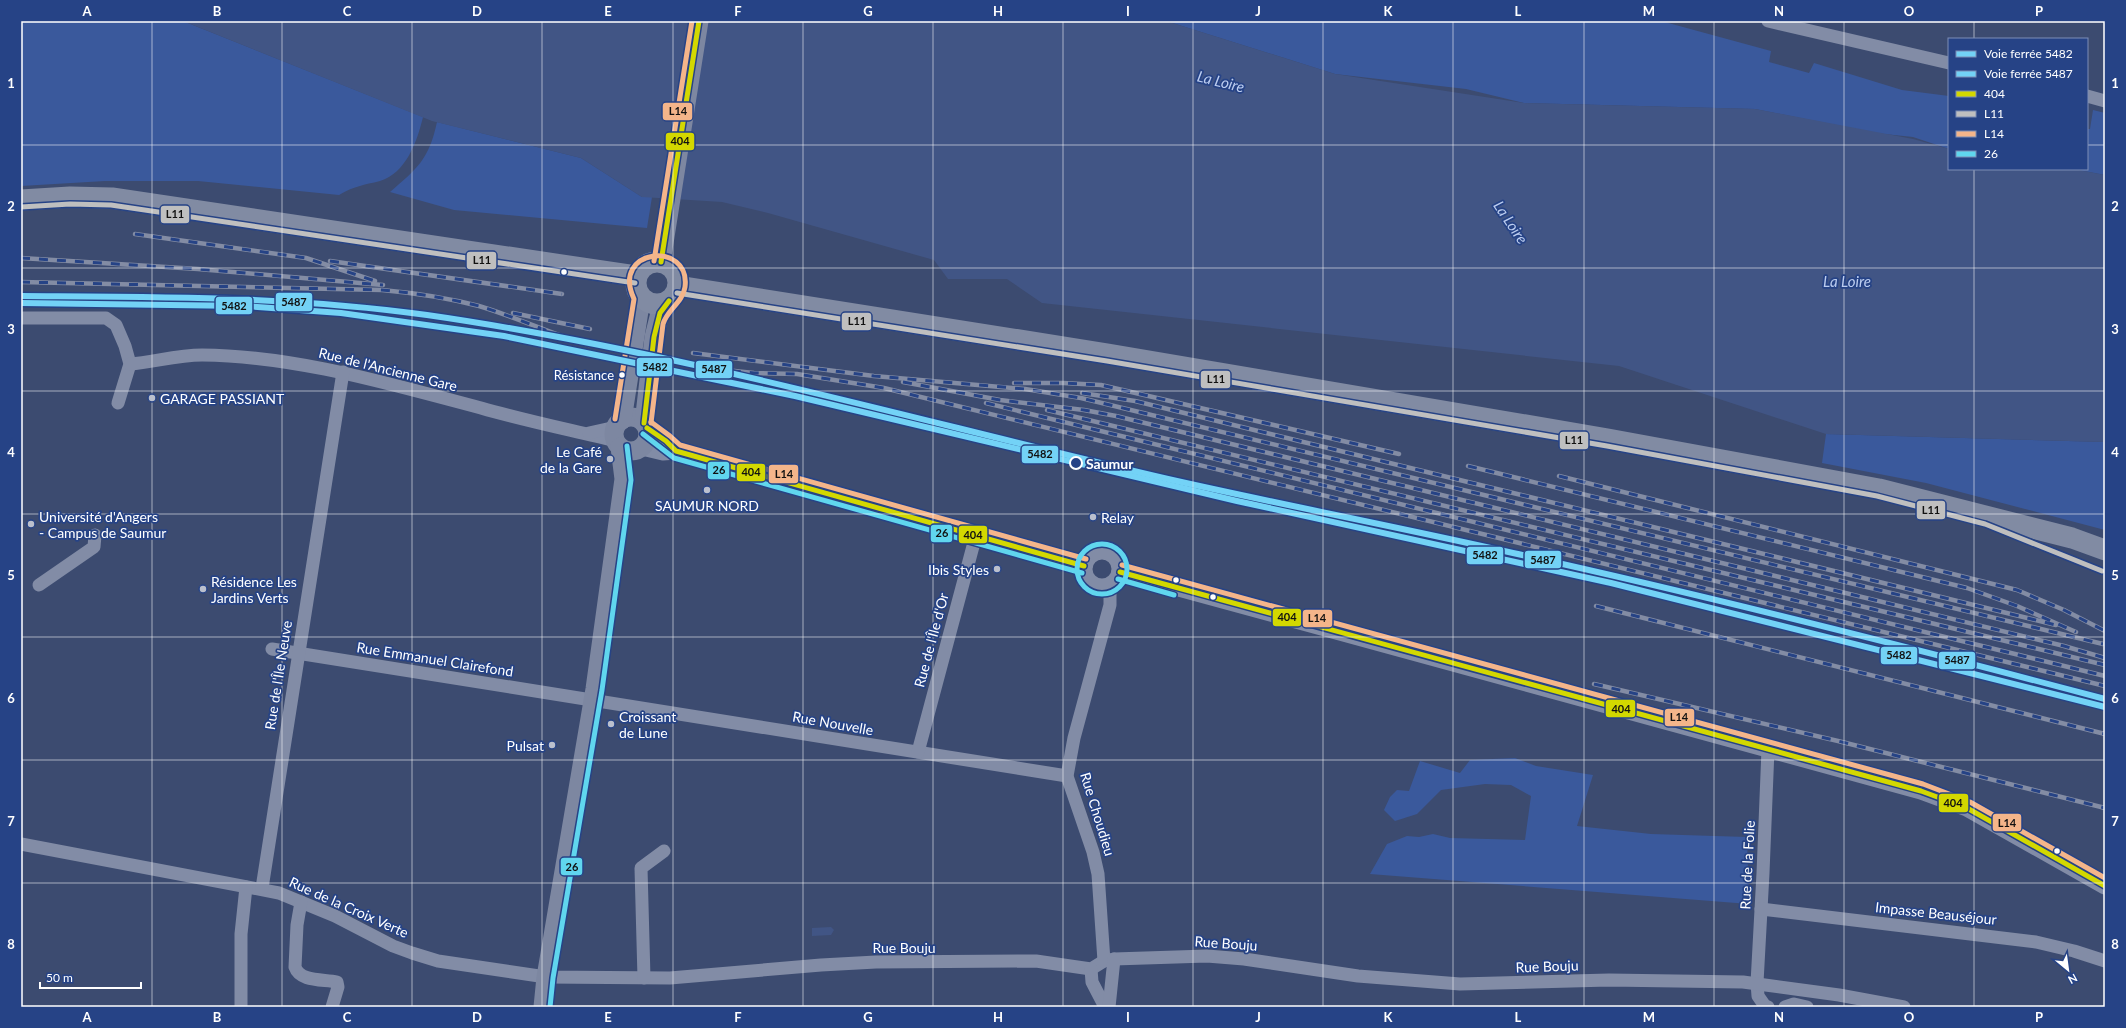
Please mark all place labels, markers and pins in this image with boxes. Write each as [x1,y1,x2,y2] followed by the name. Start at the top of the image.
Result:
[559,267,569,277] unlabelled marker
[554,367,614,383] place label: Résistance
[617,370,627,380] marker: Résistance
[160,390,285,407] place label: GARAGE PASSIANT
[147,393,157,403] marker: GARAGE PASSIANT
[540,443,602,476] place label: Le Café de la Gare
[605,454,615,464] marker: Le Café de la Gare
[1086,455,1134,472] place label: Saumur
[1069,456,1083,470] marker: Saumur
[702,485,712,495] marker: SAUMUR NORD
[655,497,759,514] place label: SAUMUR NORD
[39,508,166,541] place label: Université d'Angers - Campus de Saumur
[1101,509,1135,526] place label: Relay
[1088,512,1098,522] marker: Relay
[26,519,36,529] marker: Université d'Angers - Campus de Saumur
[928,561,989,578] place label: Ibis Styles
[992,564,1002,574] marker: Ibis Styles
[211,573,297,606] place label: Résidence Les Jardins Verts
[1171,575,1181,585] unlabelled marker
[198,584,208,594] marker: Résidence Les Jardins Verts
[1208,592,1218,602] unlabelled marker
[619,708,676,741] place label: Croissant de Lune
[606,719,616,729] marker: Croissant de Lune
[507,737,544,754] place label: Pulsat
[547,740,557,750] marker: Pulsat
[2052,846,2062,856] unlabelled marker

